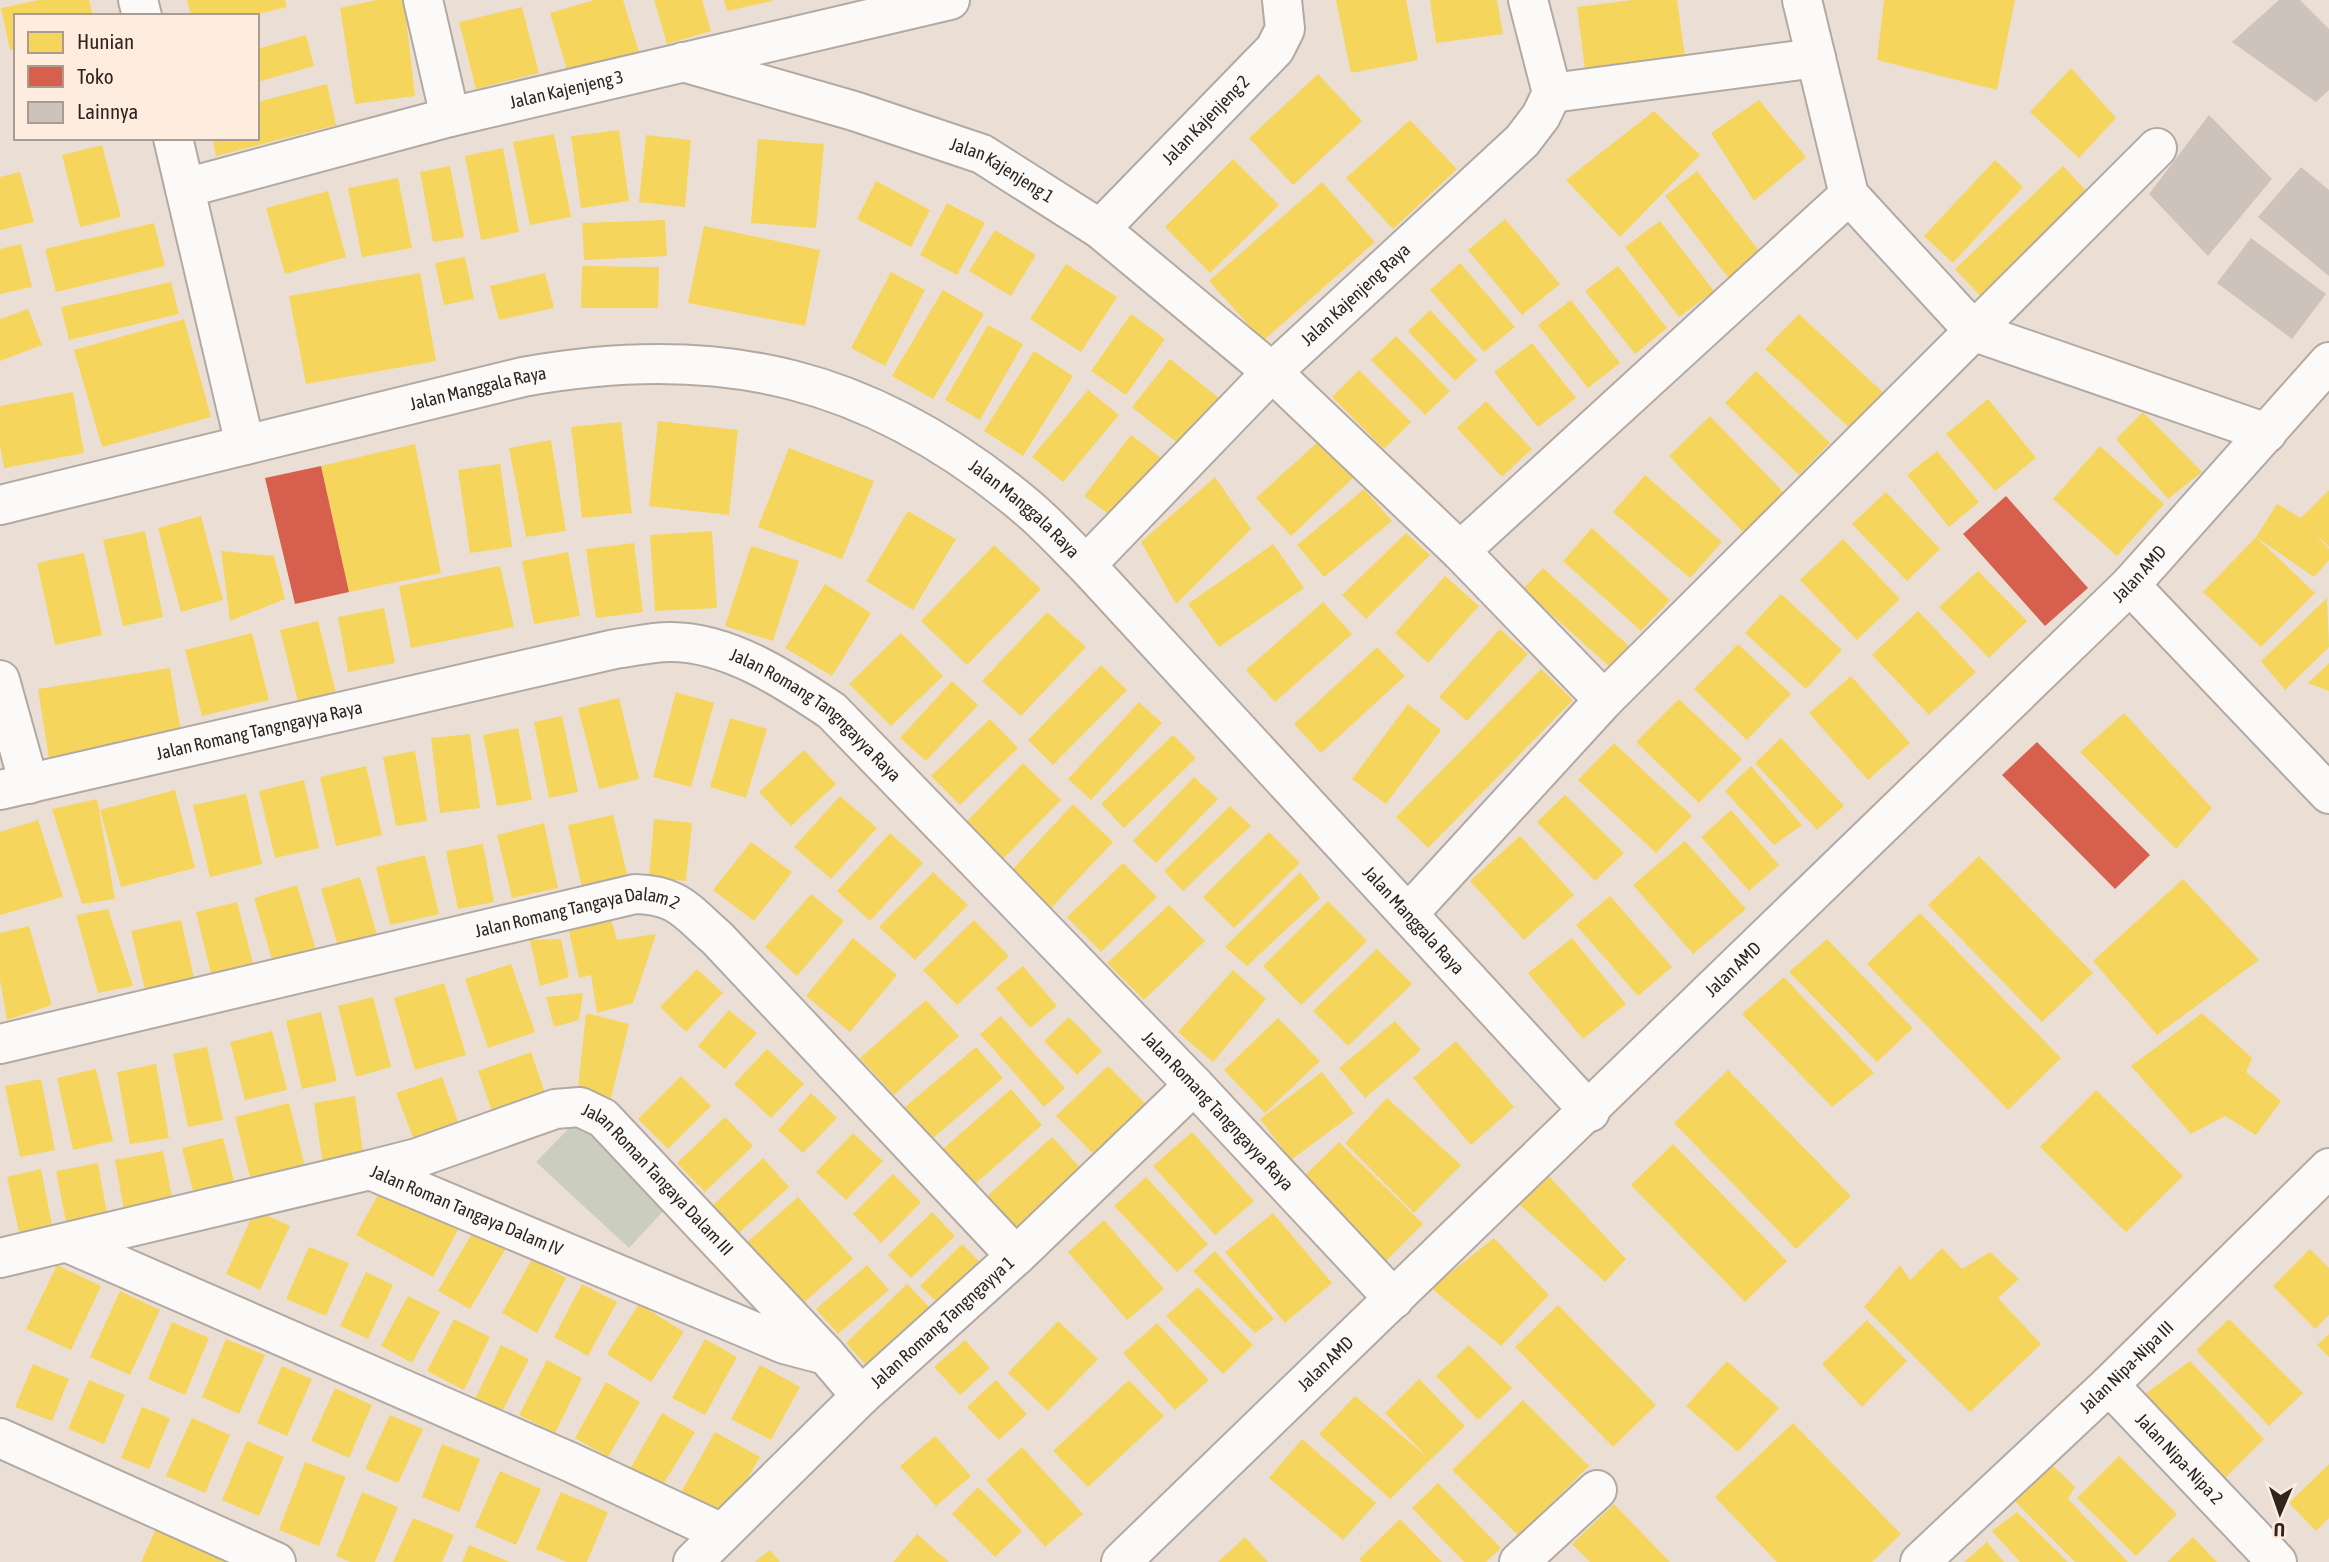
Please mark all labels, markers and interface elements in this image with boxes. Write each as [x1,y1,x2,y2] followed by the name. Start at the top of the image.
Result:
[14,14,259,140] legend
[77,29,134,53] text: Hunian
[77,64,114,88] text: Toko
[507,66,625,113] street label: Jalan Kajenjeng 3
[1158,71,1254,169] street label: Jalan Kajenjeng 2
[77,99,138,123] text: Lainnya
[948,133,1058,207] street label: Jalan Kajenjeng 1
[1297,239,1414,350] street label: Jalan Kajenjeng Raya
[408,362,548,414] street label: Jalan Manggala Raya
[965,455,1084,562] street label: Jalan Manggala Raya
[2108,541,2170,606] street label: Jalan AMD
[727,644,905,786] street label: Jalan Romang Tangngayya Raya
[154,696,364,764] street label: Jalan Romang Tangngayya Raya
[1359,862,1469,978] street label: Jalan Manggala Raya
[473,883,684,941] street label: Jalan Romang Tangaya Dalam 2
[1700,937,1765,1001] street label: Jalan AMD
[1138,1027,1298,1195] street label: Jalan Romang Tangngayya Raya
[579,1099,738,1260] street label: Jalan Roman Tangaya Dalam III
[367,1160,566,1260] street label: Jalan Roman Tangaya Dalam IV
[866,1252,1018,1392] street label: Jalan Romang Tangngayya 1
[2075,1317,2178,1417] street label: Jalan Nipa-Nipa III
[1293,1332,1358,1395] street label: Jalan AMD
[2132,1409,2228,1508] street label: Jalan Nipa-Nipa 2
[2245,1478,2315,1548] north arrow
[2273,1519,2285,1541] text: U

